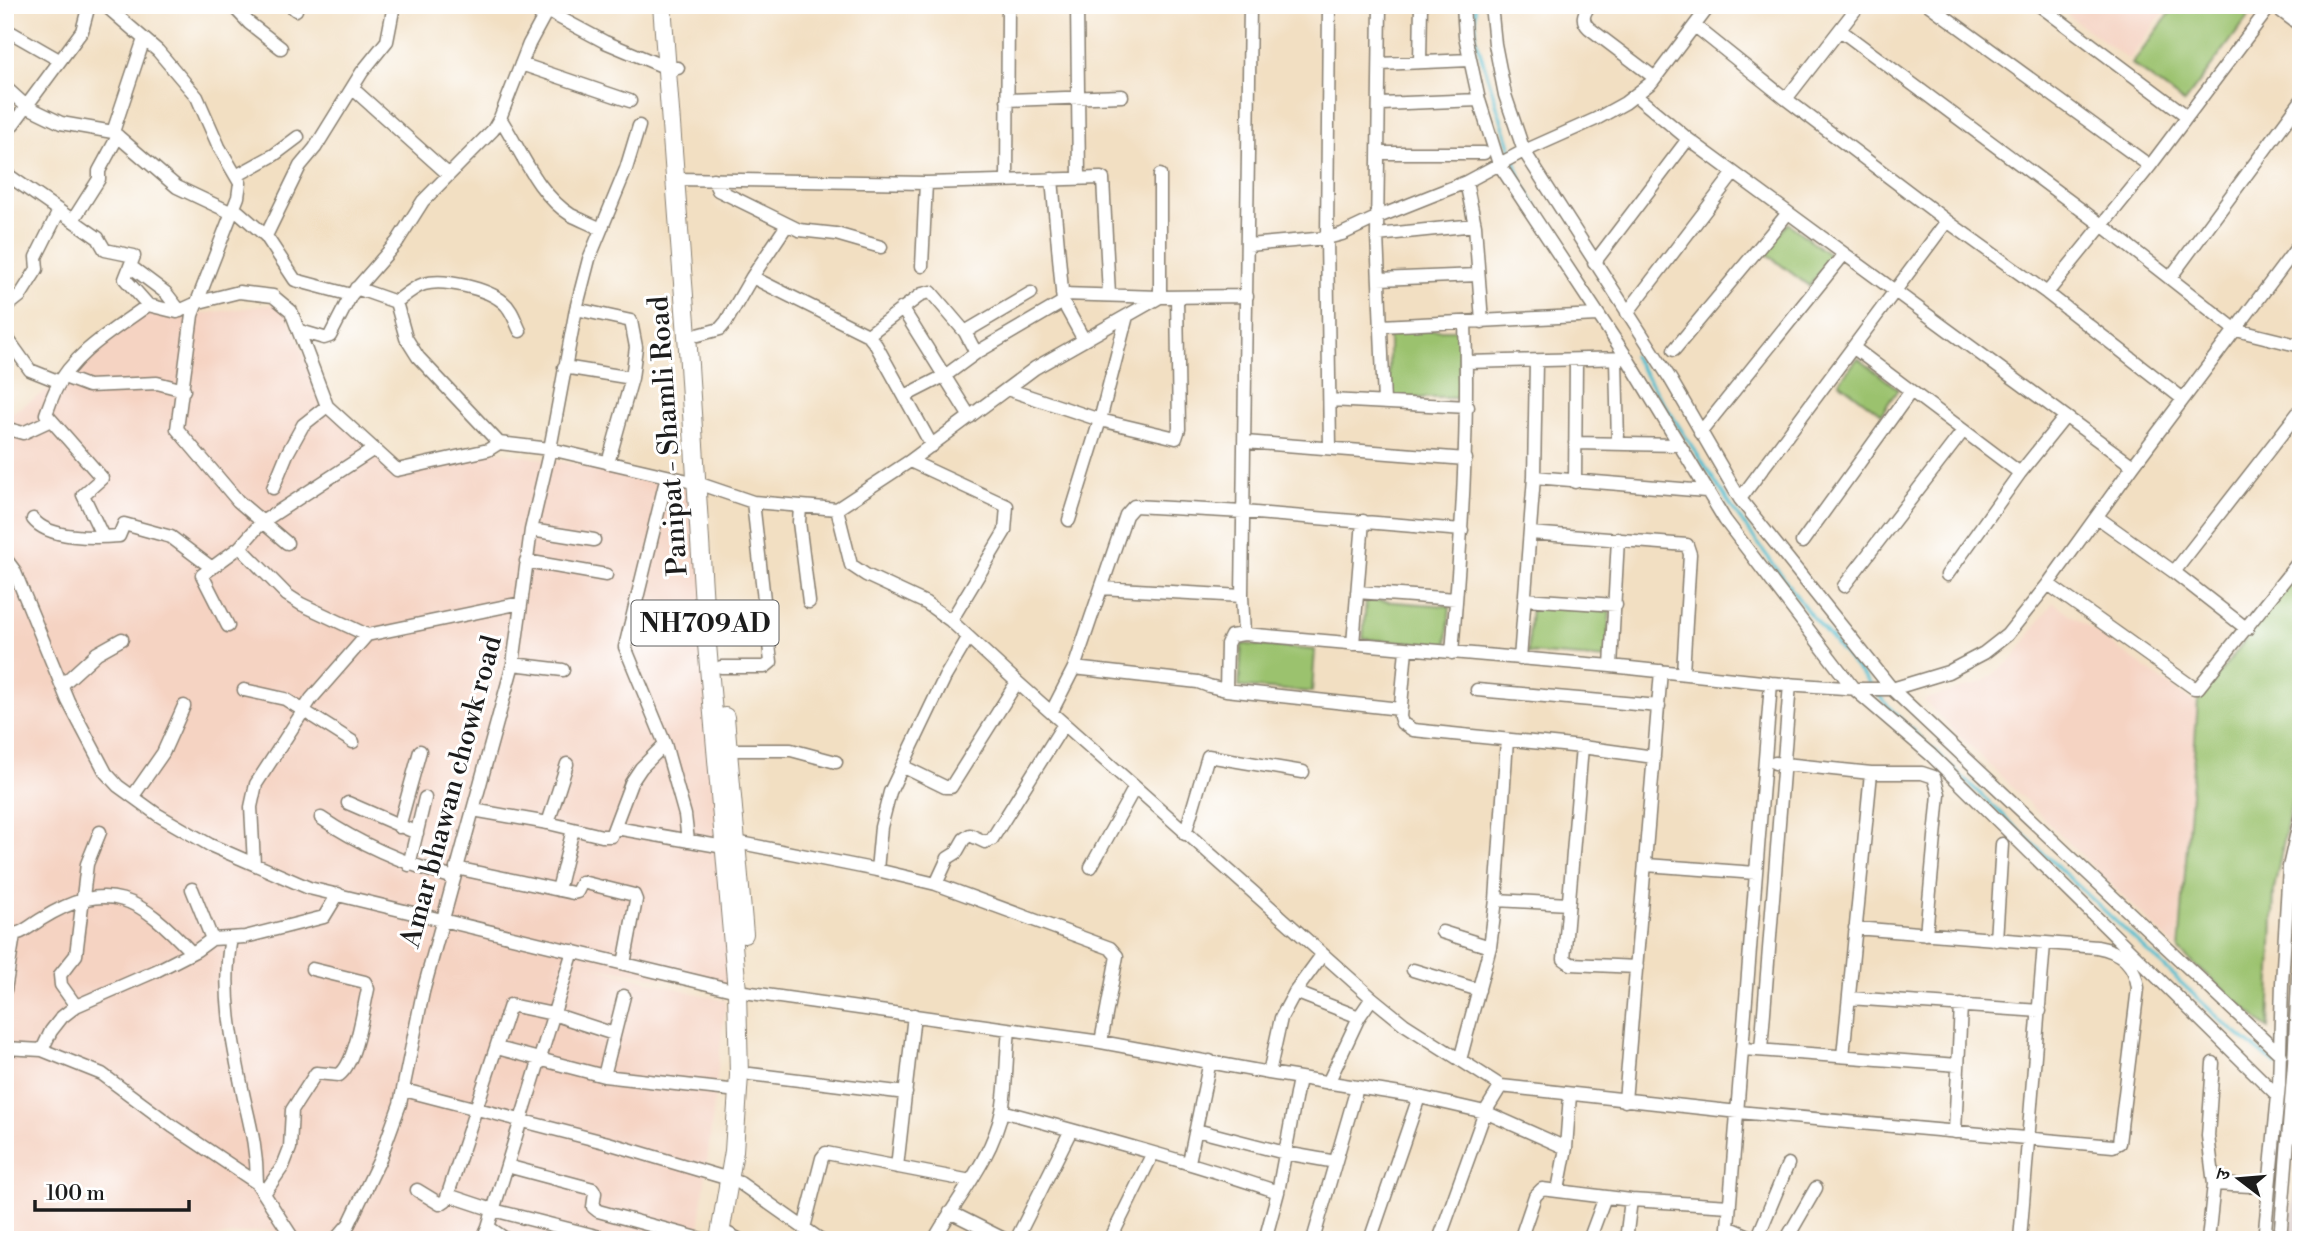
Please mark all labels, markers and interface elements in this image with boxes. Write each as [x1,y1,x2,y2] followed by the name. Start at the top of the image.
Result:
[641,295,696,577] street label: Panipat - Shamli Road
[632,600,778,646] road number: NH709AD
[393,631,510,952] street label: Amar bhawan chowk road
[2204,1144,2274,1214] north arrow
[2210,1165,2237,1184] text: उ
[35,1168,189,1212] scale bar
[46,1181,105,1207] text: 100 m

